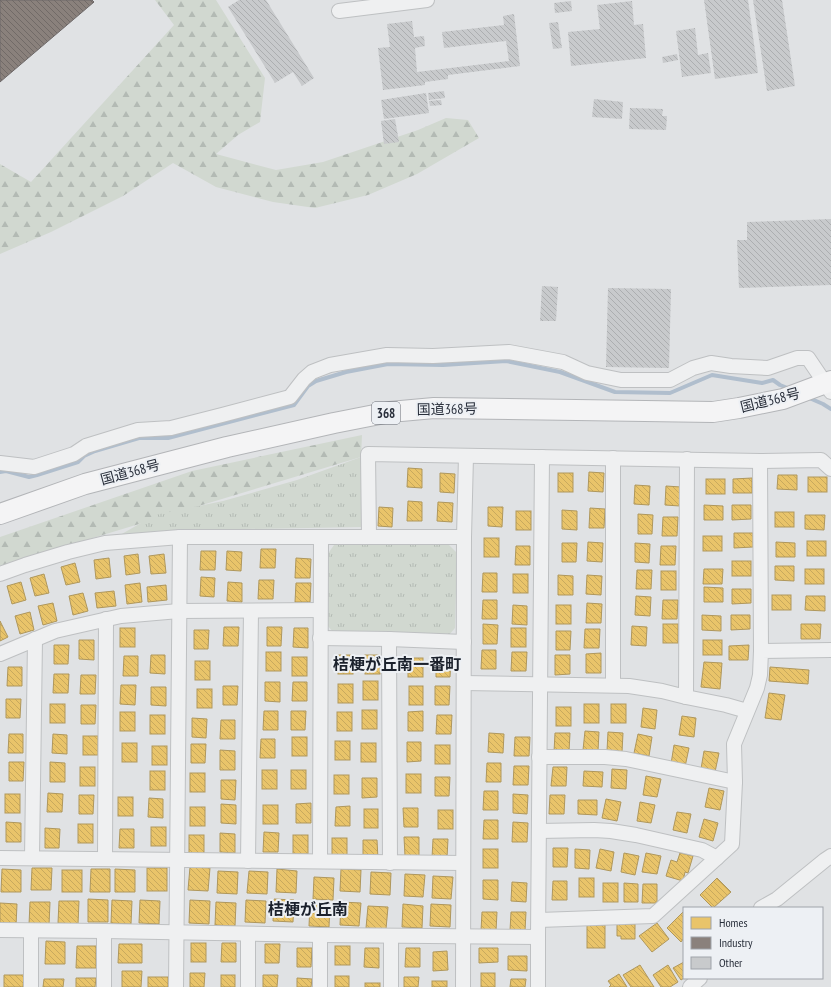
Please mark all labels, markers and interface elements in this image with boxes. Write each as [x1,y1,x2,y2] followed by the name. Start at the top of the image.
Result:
[738,384,802,416] street label: 国道368号
[416,399,478,419] street label: 国道368号
[372,402,400,424] road number: 368
[98,455,162,489] street label: 国道368号
[333,654,461,674] district label: 桔梗が丘南一番町
[268,899,348,919] district label: 桔梗が丘南
[683,907,823,979] legend
[719,915,747,930] text: Homes
[719,935,753,950] text: Industry
[719,955,743,970] text: Other

